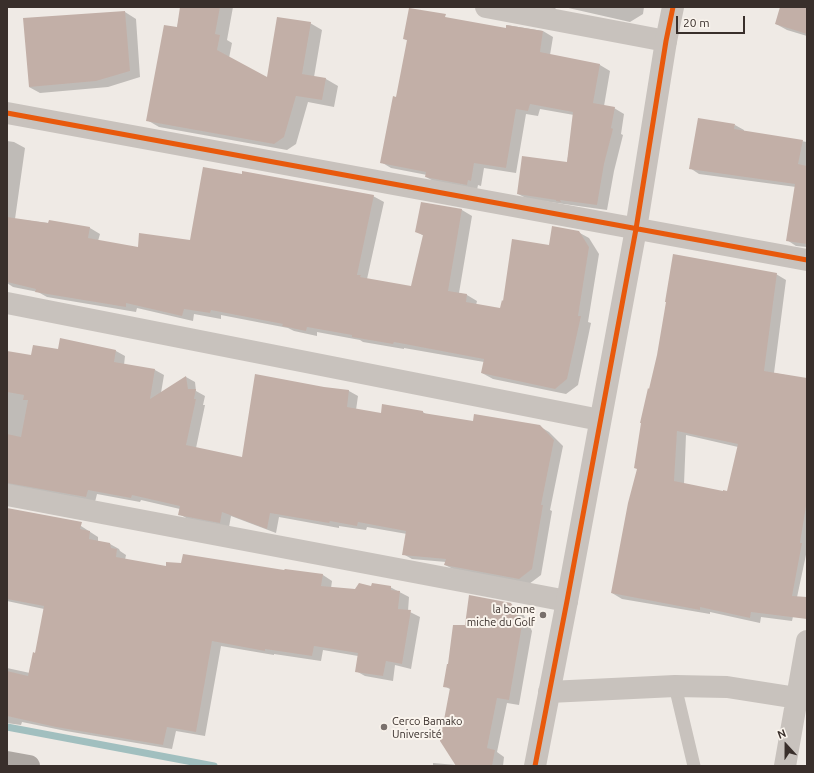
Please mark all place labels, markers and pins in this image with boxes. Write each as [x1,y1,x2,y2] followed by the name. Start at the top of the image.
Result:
[467,602,535,628] place label: la bonne miche du Golf
[538,610,548,620] marker: la bonne miche du Golf
[392,714,463,740] place label: Cerco Bamako Université
[379,722,389,732] marker: Cerco Bamako Université

